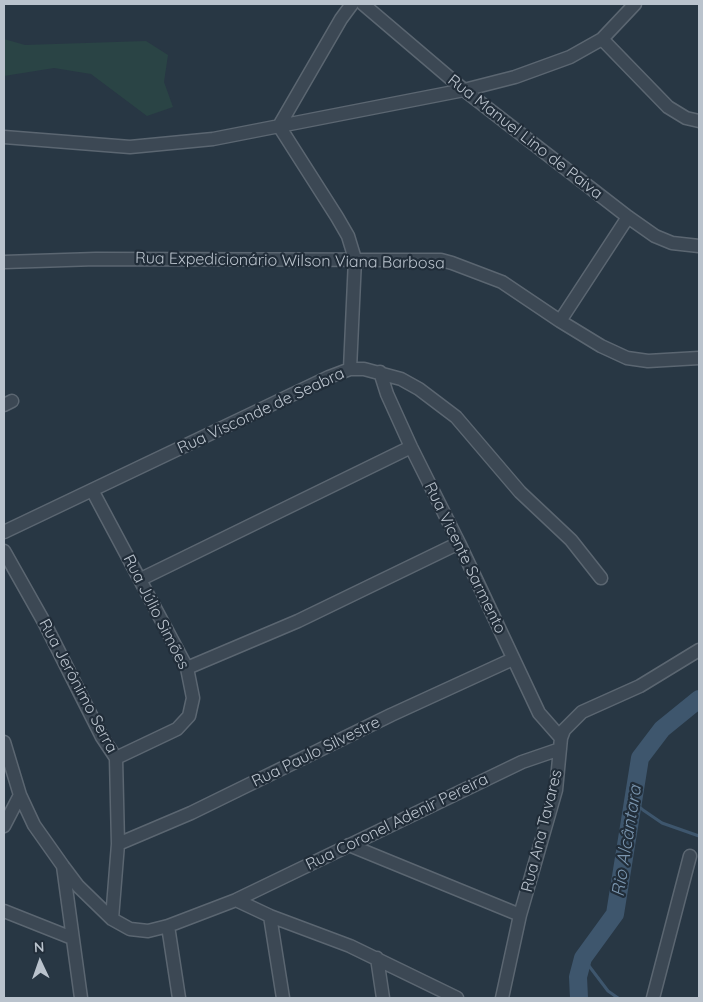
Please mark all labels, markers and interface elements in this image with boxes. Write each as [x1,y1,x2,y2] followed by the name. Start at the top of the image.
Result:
[444,71,606,203] street label: Rua Manuel Lino de Paiva
[135,249,445,273] street label: Rua Expedicionário Wilson Viana Barbosa
[175,364,347,458] street label: Rua Visconde de Seabra
[420,479,510,637] street label: Rua Vicente Sarmento
[119,551,193,673] street label: Rua Júlio Simões
[35,616,121,756] street label: Rua Jerônimo Serra
[249,713,383,791] street label: Rua Paulo Silvestre
[518,768,566,894] street label: Rua Ana Tavares
[303,769,491,875] street label: Rua Coronel Adenir Pereira
[608,784,646,898] water label: Rio Alcântara
[15,937,65,987] north arrow
[34,938,45,956] text: N

